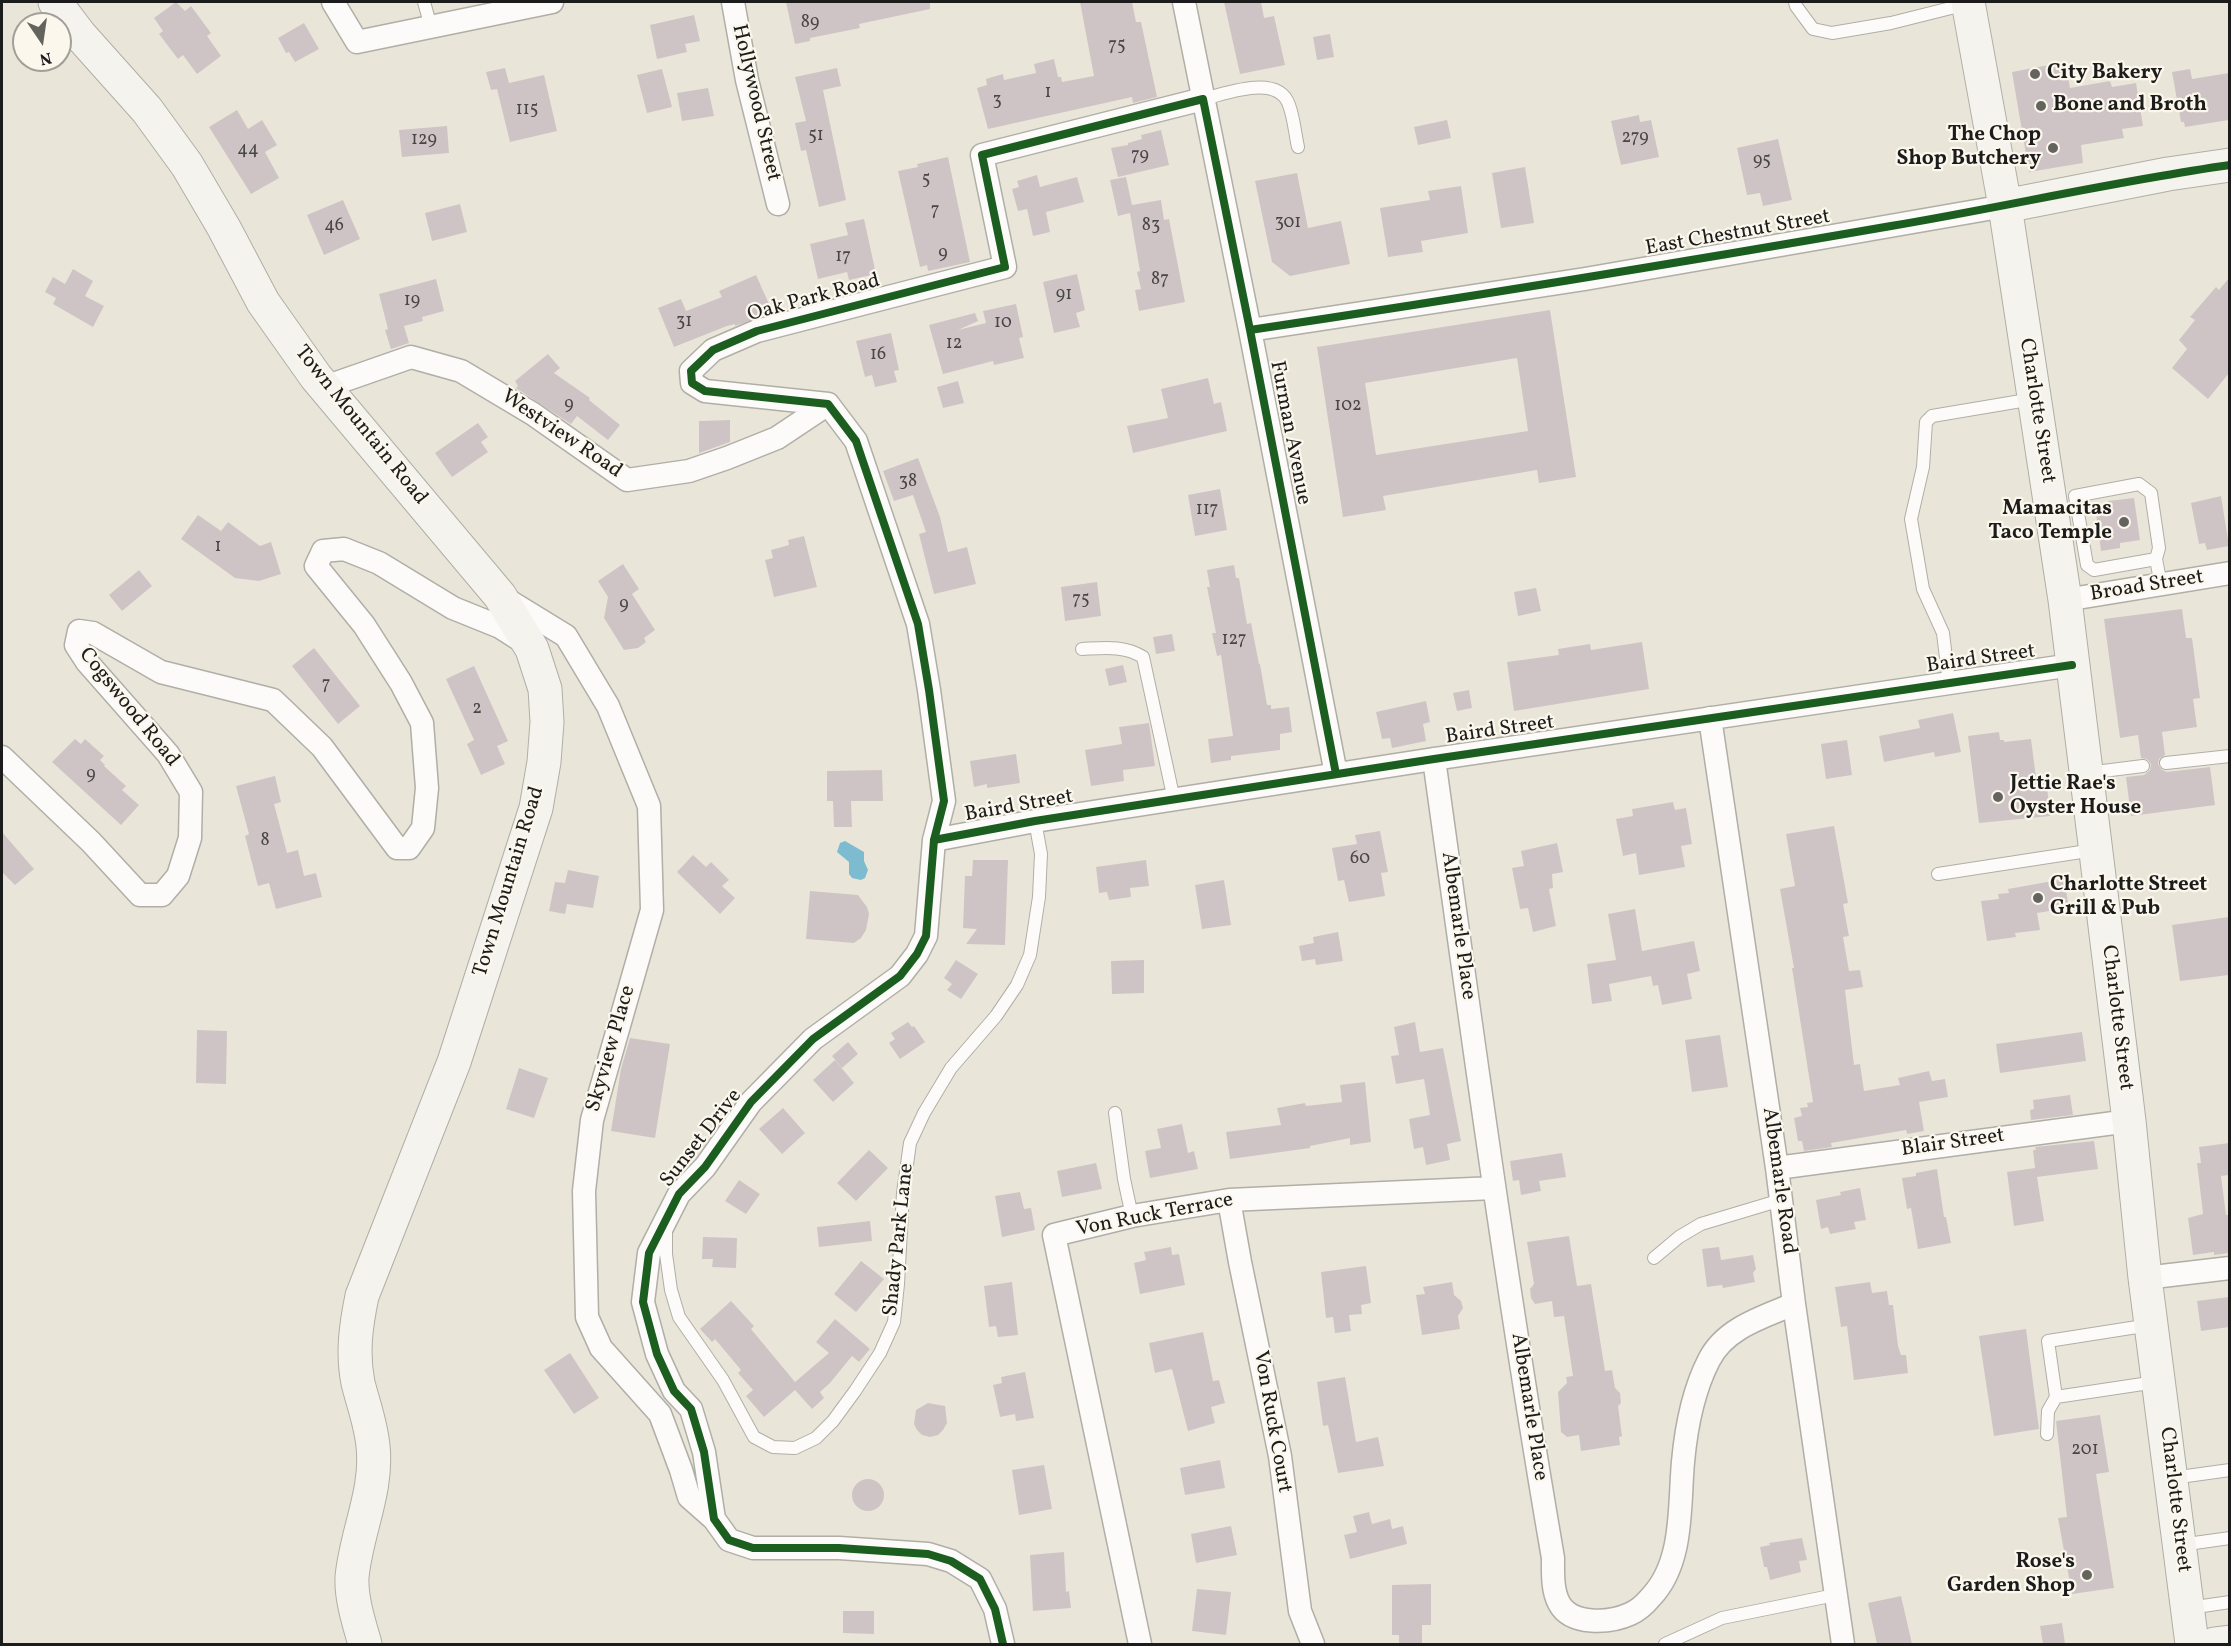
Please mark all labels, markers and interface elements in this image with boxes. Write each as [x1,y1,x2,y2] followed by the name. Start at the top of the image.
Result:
[12,12,72,72] north arrow
[801,13,819,35] house number: 89
[725,22,785,184] street label: Hollywood Street
[1108,36,1126,58] house number: 75
[37,46,54,70] text: N
[2047,61,2162,87] place label: City Bakery
[2028,67,2042,81] marker: City Bakery
[1045,83,1051,105] house number: 1
[992,91,1002,113] house number: 3
[2053,93,2207,119] place label: Bone and Broth
[2034,99,2048,113] marker: Bone and Broth
[516,100,538,122] house number: 115
[1897,123,2041,173] place label: The Chop Shop Butchery
[808,126,824,148] house number: 51
[1621,128,1649,150] house number: 279
[411,130,437,152] house number: 129
[237,140,259,162] house number: 44
[2046,141,2060,155] marker: The Chop Shop Butchery
[1131,146,1149,168] house number: 79
[1753,151,1771,173] house number: 95
[922,170,930,192] house number: 5
[931,201,939,223] house number: 7
[1644,205,1832,263] street label: East Chestnut Street
[1275,213,1301,235] house number: 301
[324,216,344,238] house number: 46
[1142,216,1160,238] house number: 83
[938,244,948,266] house number: 9
[835,247,851,269] house number: 17
[745,269,883,329] street label: Oak Park Road
[1151,270,1169,292] house number: 87
[1056,285,1072,307] house number: 91
[404,291,420,313] house number: 19
[676,312,692,334] house number: 31
[994,313,1012,335] house number: 10
[946,334,962,356] house number: 12
[2012,337,2060,485] street label: Charlotte Street
[288,341,432,511] street label: Town Mountain Road
[870,345,886,367] house number: 16
[1263,359,1315,507] street label: Furman Avenue
[496,385,626,485] street label: Westview Road
[564,395,574,417] house number: 9
[1334,396,1362,418] house number: 102
[899,472,917,494] house number: 38
[1988,497,2112,547] place label: Mamacitas Taco Temple
[1196,500,1218,522] house number: 117
[2117,515,2131,529] marker: Mamacitas Taco Temple
[215,537,221,559] house number: 1
[2088,566,2206,608] street label: Broad Street
[1072,590,1090,612] house number: 75
[619,595,629,617] house number: 9
[1222,630,1246,652] house number: 127
[1925,640,2037,680] street label: Baird Street
[72,643,184,773] street label: Cogswood Road
[322,675,330,697] house number: 7
[472,699,482,721] house number: 2
[1444,711,1556,751] street label: Baird Street
[86,765,96,787] house number: 9
[2010,772,2141,822] place label: Jettie Rae's Oyster House
[469,784,551,980] street label: Town Mountain Road
[963,785,1075,829] street label: Baird Street
[1991,790,2005,804] marker: Jettie Rae's Oyster House
[260,831,270,853] house number: 8
[1350,849,1370,871] house number: 60
[1434,850,1480,1002] street label: Albemarle Place
[2050,873,2207,923] place label: Charlotte Street Grill & Pub
[2031,891,2045,905] marker: Charlotte Street Grill & Pub
[2095,944,2137,1092] street label: Charlotte Street
[582,983,642,1115] street label: Skyview Place
[656,1085,748,1193] street label: Sunset Drive
[1755,1106,1801,1256] street label: Albemarle Road
[1900,1124,2006,1164] street label: Blair Street
[879,1162,921,1318] street label: Shady Park Lane
[1074,1188,1236,1244] street label: Von Ruck Terrace
[1504,1331,1552,1483] street label: Albemarle Place
[1246,1349,1296,1495] street label: Von Ruck Court
[2153,1426,2195,1574] street label: Charlotte Street
[2071,1440,2099,1462] house number: 201
[1947,1550,2075,1600] place label: Rose's Garden Shop
[2080,1568,2094,1582] marker: Rose's Garden Shop

